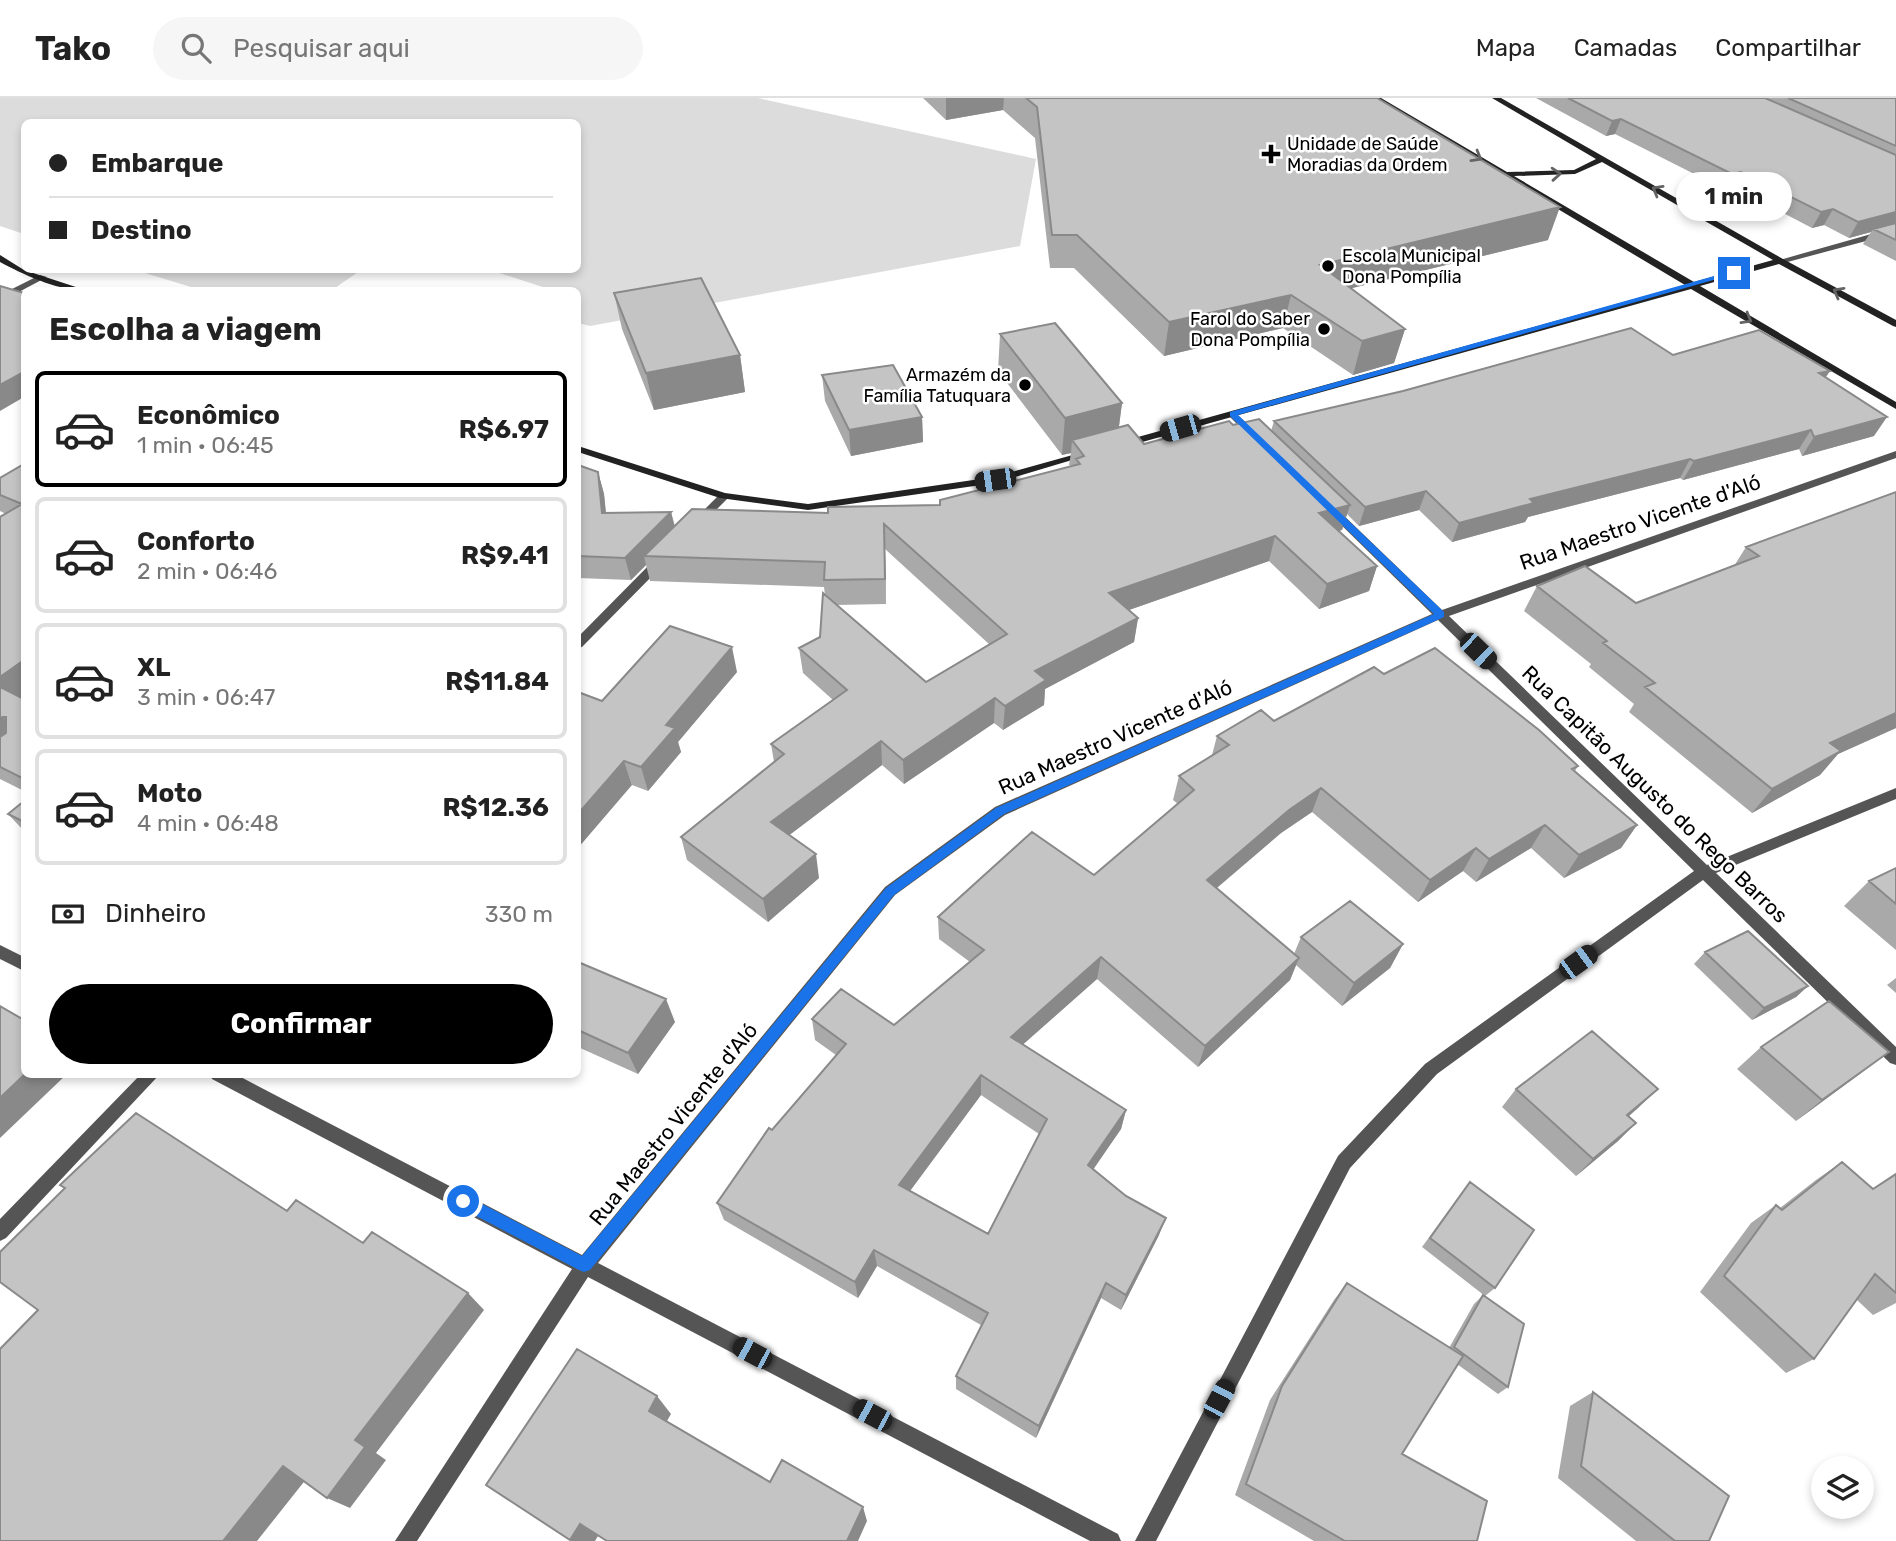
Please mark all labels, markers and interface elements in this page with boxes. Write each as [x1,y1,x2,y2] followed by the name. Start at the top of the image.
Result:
[153,17,643,80] search box
[35,29,111,68] text: Tako
[177,29,215,67] icon: search
[233,33,410,64] text: Pesquisar aqui
[1476,34,1536,62] text: Mapa
[1574,34,1677,62] text: Camadas
[1715,34,1861,62] text: Compartilhar
[1287,133,1448,176] place label: Unidade de Saúde Moradias da Ordem
[1261,144,1281,164] marker: Unidade de Saúde Moradias da Ordem
[91,148,223,179] text: Embarque
[1470,149,1483,162] one-way arrow
[1551,167,1562,182] one-way arrow
[1676,172,1792,220] callout: 1 min
[1705,182,1763,210] text: 1 min
[1651,185,1664,198] one-way arrow
[91,215,192,246] text: Destino
[1342,245,1481,288] place label: Escola Municipal Dona Pompília
[1718,257,1750,289] route end
[1320,258,1336,274] marker: Escola Municipal Dona Pompília
[1833,287,1845,300] one-way arrow
[1190,308,1310,351] place label: Farol do Saber Dona Pompília
[49,310,322,348] text: Escolha a viagem
[1740,311,1753,324] one-way arrow
[1316,321,1332,337] marker: Farol do Saber Dona Pompília
[863,364,1011,407] place label: Armazém da Família Tatuquara
[1017,377,1033,393] marker: Armazém da Família Tatuquara
[53,398,116,461] icon: car
[137,400,280,431] text: Econômico
[1157,412,1204,444] car
[459,414,549,445] text: R$6.97
[137,431,274,459] text: 1 min · 06:45
[973,467,1018,493] car
[1516,469,1764,575] street label: Rua Maestro Vicente d'Aló
[53,524,116,587] icon: car
[137,526,255,557] text: Conforto
[461,540,549,571] text: R$9.41
[137,557,277,585] text: 2 min · 06:46
[1456,629,1501,673] car
[53,650,116,713] icon: car
[137,652,170,683] text: XL
[1517,660,1793,928] street label: Rua Capitão Augusto do Rego Barros
[445,666,549,697] text: R$11.84
[994,674,1236,800] street label: Rua Maestro Vicente d'Aló
[137,683,275,711] text: 3 min · 06:47
[53,776,116,839] icon: car
[137,778,202,809] text: Moto
[442,792,549,823] text: R$12.36
[137,809,279,837] text: 4 min · 06:48
[49,895,87,933] icon: cash
[105,898,206,929] text: Dinheiro
[485,900,553,928] text: 330 m
[1555,941,1602,983] car
[49,984,553,1064] button: Confirmar
[584,1018,762,1230] street label: Rua Maestro Vicente d'Aló
[447,1185,479,1217] route start
[729,1334,776,1372] car
[1200,1376,1239,1422] car
[849,1396,896,1434] car
[1811,1456,1874,1519] map controls
[1811,1456,1874,1519] button: layers

